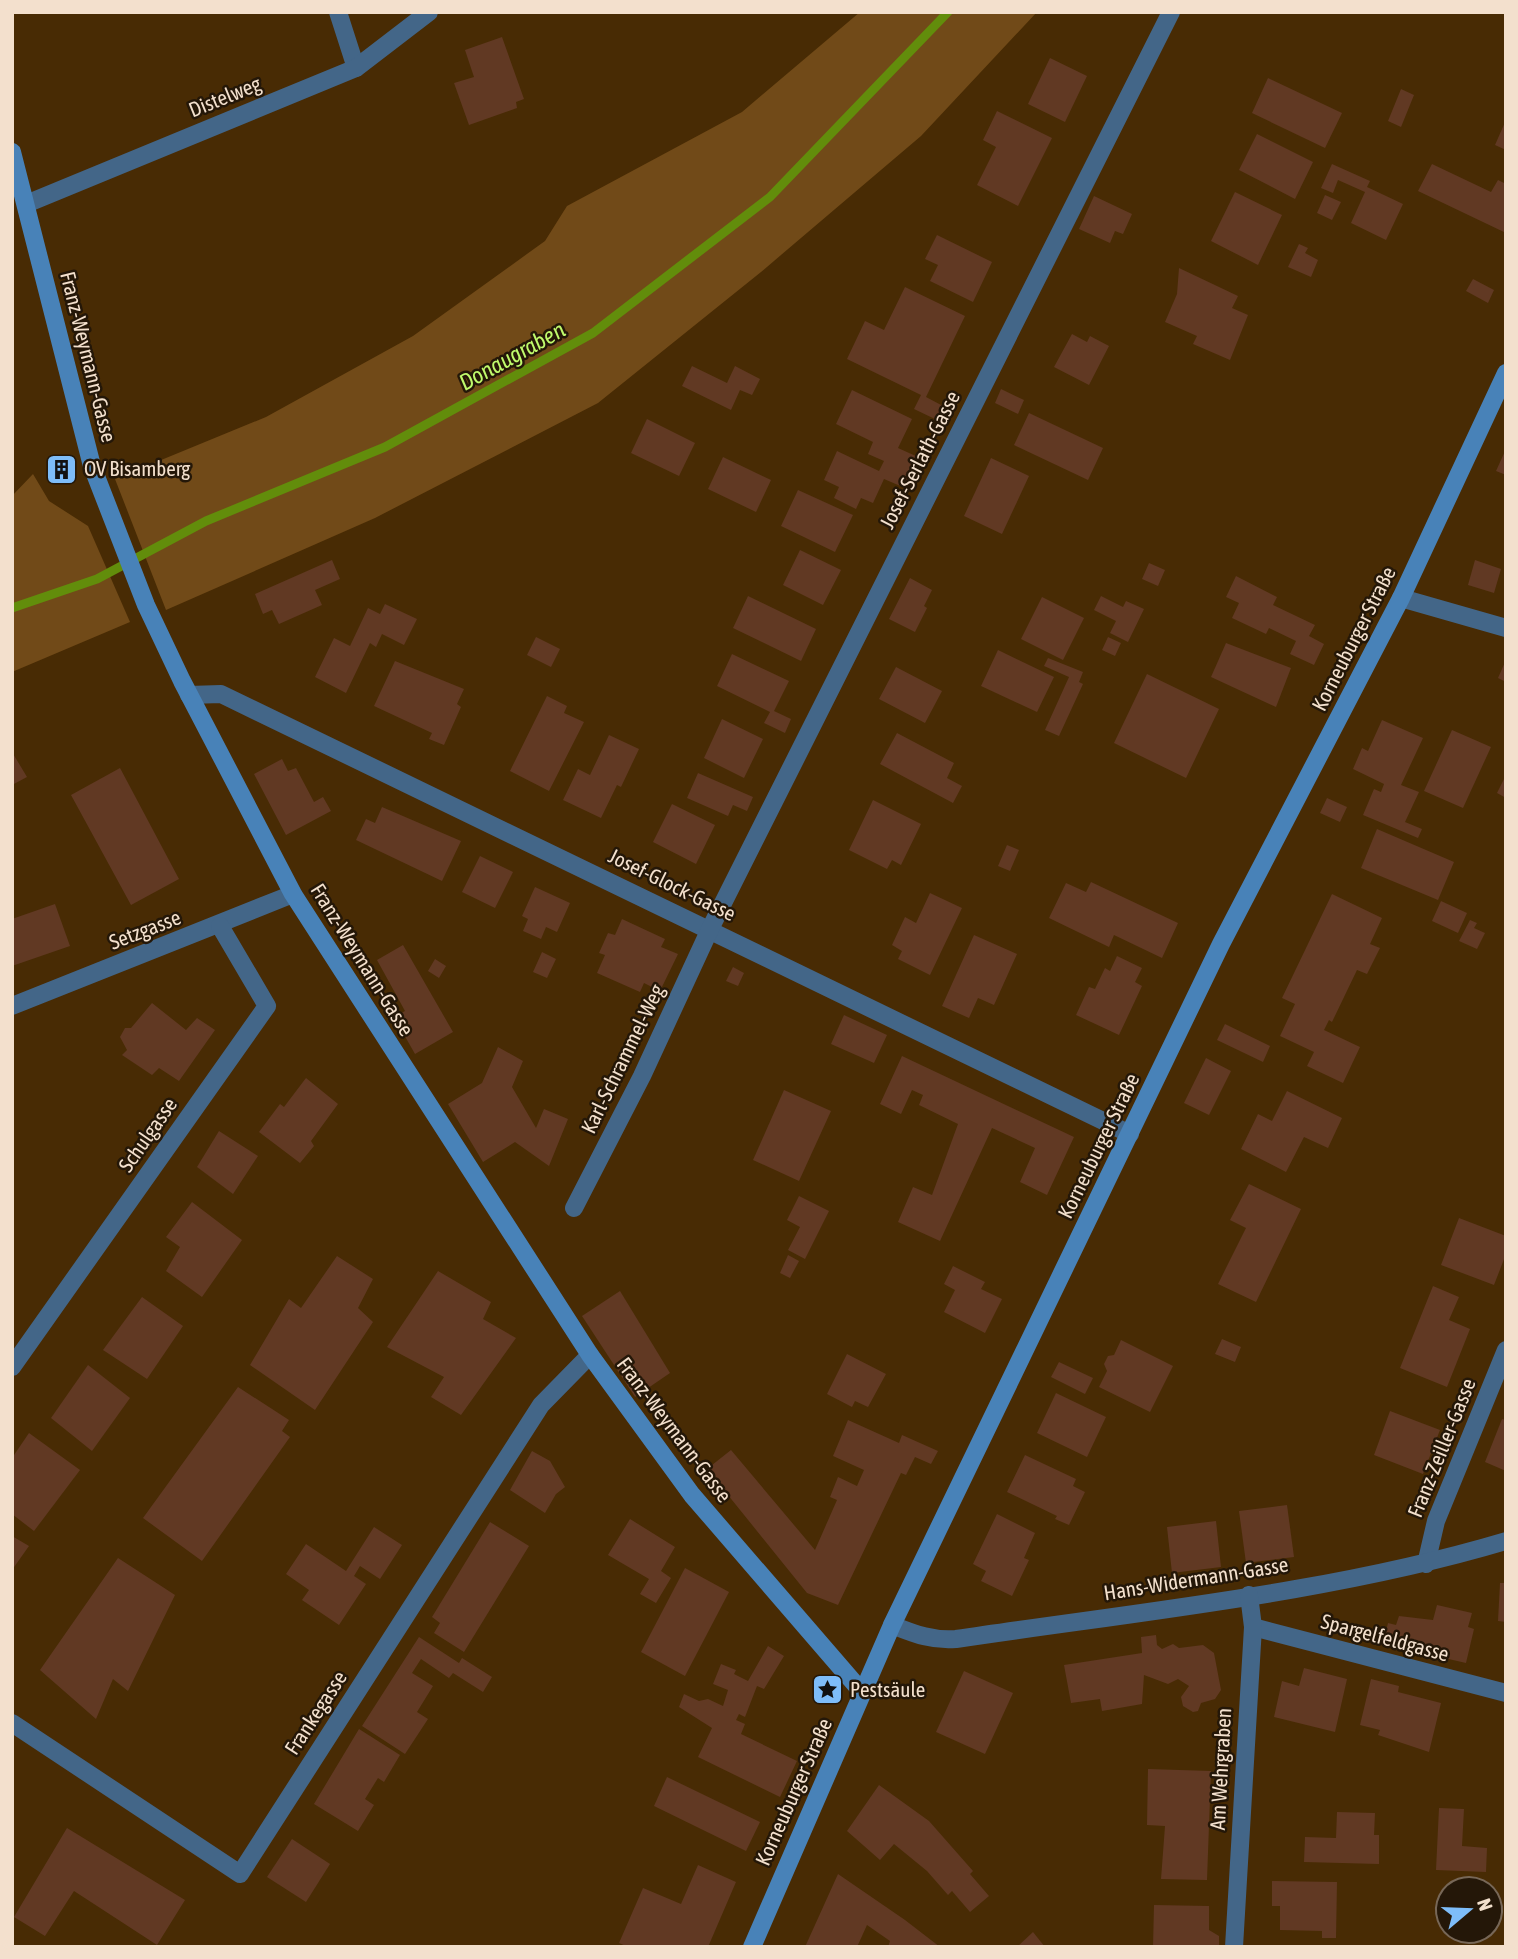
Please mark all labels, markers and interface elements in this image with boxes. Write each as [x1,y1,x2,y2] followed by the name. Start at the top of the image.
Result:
[185,71,264,121] street label: Distelweg
[56,269,122,445] street label: Franz-Weymann-Gasse
[455,316,569,396] water label: Donaugraben
[874,387,964,532] street label: Josef-Serlath-Gasse
[44,452,78,486] building icon: OV Bisamberg
[84,456,190,480] place label: OV Bisamberg
[1306,562,1400,715] street label: Korneuburger Straße
[605,843,740,925] street label: Josef-Glock-Gasse
[306,879,419,1040] street label: Franz-Weymann-Gasse
[105,904,184,954] street label: Setzgasse
[576,980,669,1137] street label: Karl-Schrammel-Weg
[1053,1069,1144,1222] street label: Korneuburger Straße
[113,1093,181,1176] street label: Schulgasse
[613,1352,737,1506] street label: Franz-Weymann-Gasse
[1402,1375,1480,1521] street label: Franz-Zeiller-Gasse
[1102,1552,1290,1604] street label: Hans-Widermann-Gasse
[1319,1608,1452,1666] street label: Spargelfeldgasse
[279,1666,351,1759] street label: Frankegasse
[810,1673,844,1707] place icon: Pestsäule
[850,1677,925,1701] place label: Pestsäule
[1205,1707,1235,1831] street label: Am Wehrgraben
[750,1714,836,1869] street label: Korneuburger Straße
[1434,1875,1504,1945] north arrow
[1473,1896,1497,1913] text: N

